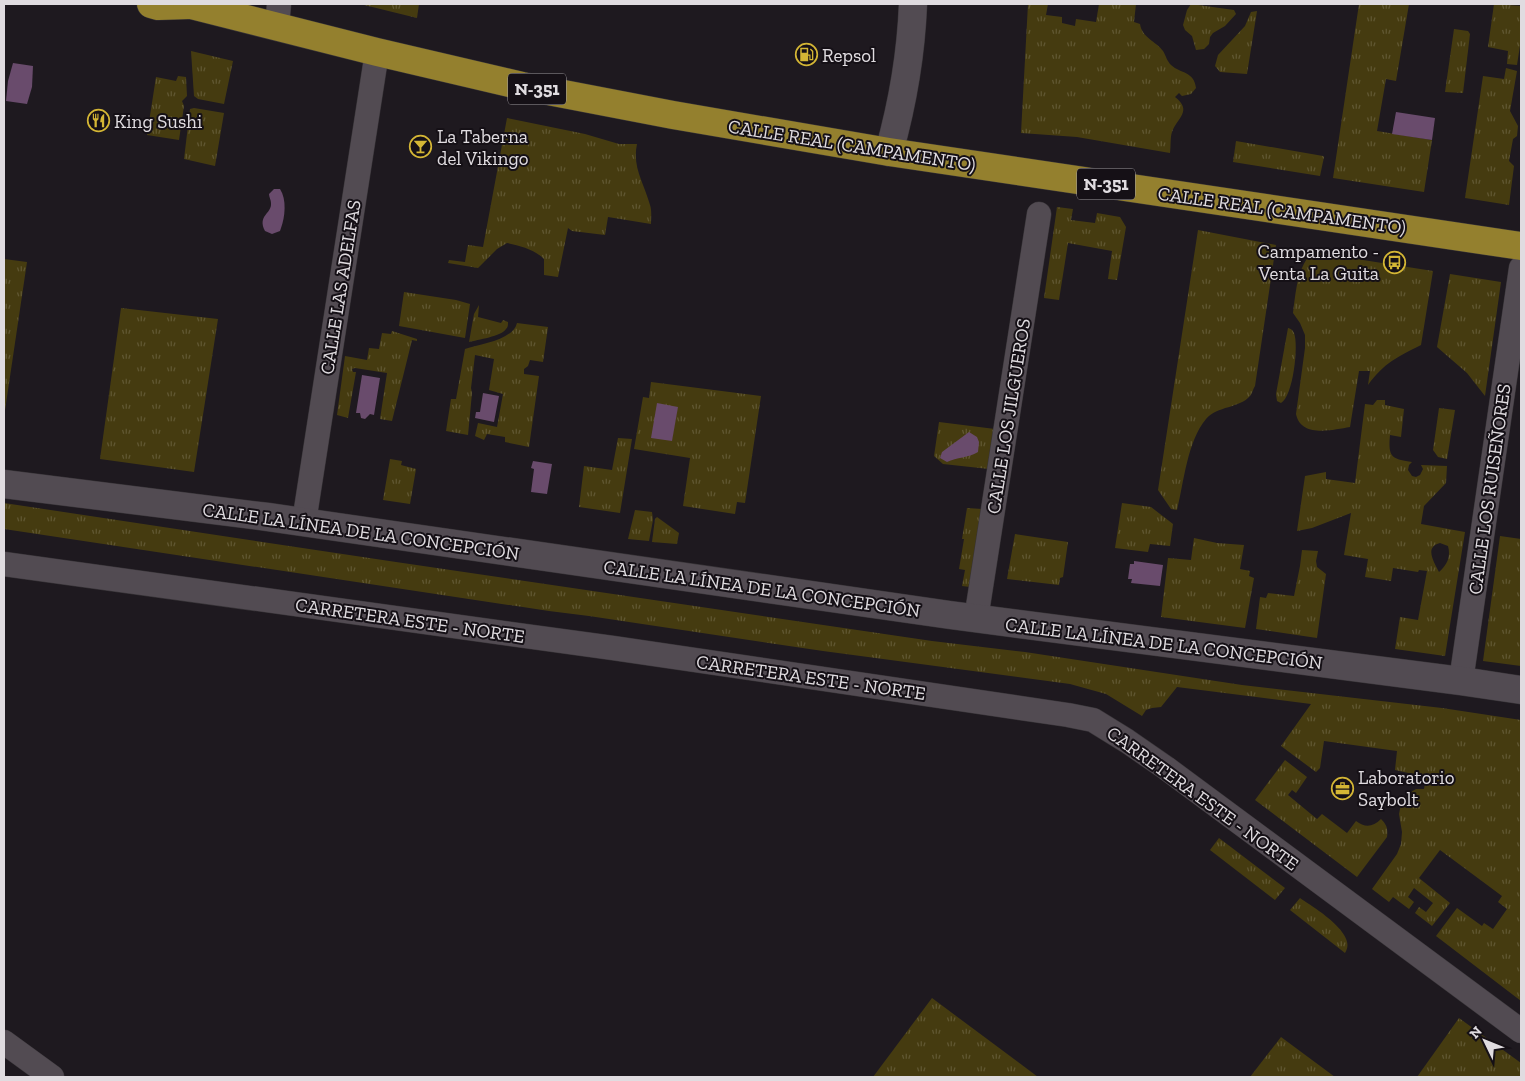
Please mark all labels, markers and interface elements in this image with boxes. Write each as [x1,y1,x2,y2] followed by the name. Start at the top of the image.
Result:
[794,43,818,67] fuel station icon: Repsol
[822,44,876,67] place label: Repsol
[508,74,566,105] road number: N-351
[86,109,110,133] restaurant icon: King Sushi
[114,110,202,133] place label: King Sushi
[726,115,977,176] street label: CALLE REAL (CAMPAMENTO)
[437,125,529,170] place label: La Taberna del Vikingo
[409,135,433,159] bar icon: La Taberna del Vikingo
[1077,168,1135,200] road number: N-351
[1156,182,1407,239] street label: CALLE REAL (CAMPAMENTO)
[315,198,366,376] street label: CALLE LAS ADELFAS
[1257,240,1379,285] place label: Campamento - Venta La Guita
[1383,250,1407,274] bus stop icon: Campamento - Venta La Guita
[982,317,1035,516] street label: CALLE LOS JILGUEROS
[1463,382,1516,596] street label: CALLE LOS RUISEÑORES
[201,498,521,565] street label: CALLE LA LÍNEA DE LA CONCEPCIÓN
[602,555,922,622] street label: CALLE LA LÍNEA DE LA CONCEPCIÓN
[294,593,526,648] street label: CARRETERA ESTE - NORTE
[1004,613,1324,674] street label: CALLE LA LÍNEA DE LA CONCEPCIÓN
[695,650,927,705] street label: CARRETERA ESTE - NORTE
[1102,721,1303,876] street label: CARRETERA ESTE - NORTE
[1358,766,1455,811] place label: Laboratorio Saybolt
[1330,776,1354,800] office icon: Laboratorio Saybolt
[1460,1016,1510,1066] north arrow
[1466,1023,1486,1042] text: N

